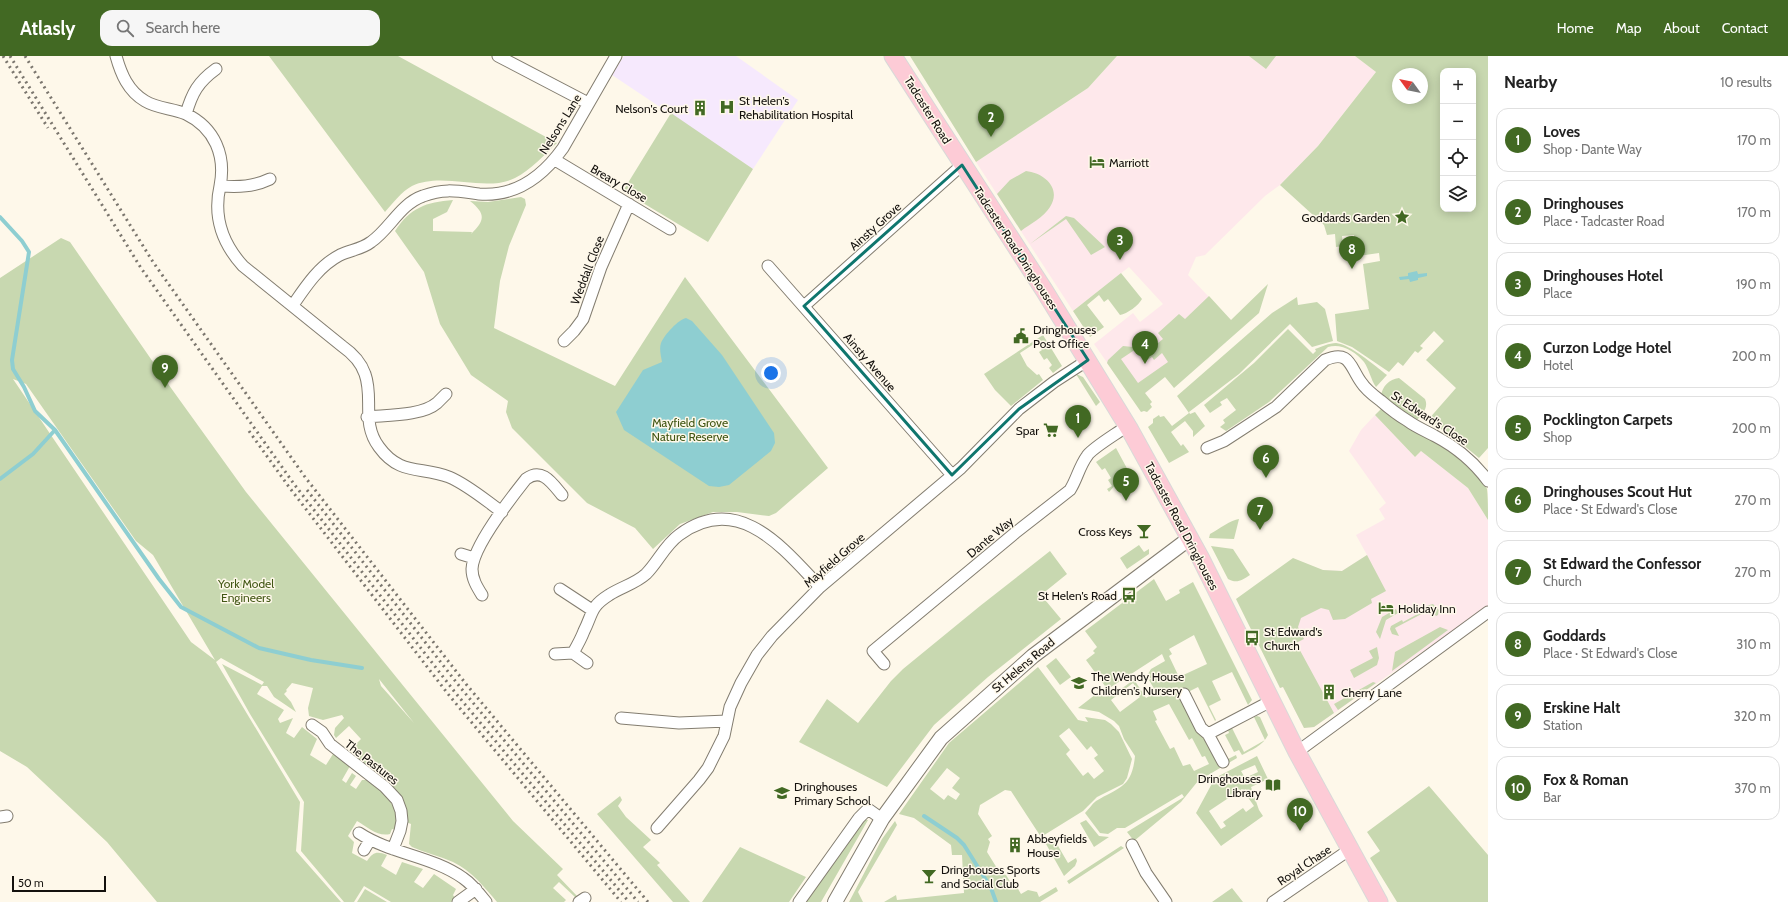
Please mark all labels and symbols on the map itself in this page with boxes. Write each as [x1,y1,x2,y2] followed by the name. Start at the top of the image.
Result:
[1392,68,1428,104] north arrow
[901,73,955,147] street label: Tadcaster Road
[536,91,584,157] street label: Nelsons Lane
[739,93,853,122] place label: St Helen's Rehabilitation Hospital
[718,98,736,116] hospital icon: St Helen's Rehabilitation Hospital
[691,99,709,117] building icon: Nelson's Court
[615,101,688,116] place label: Nelson's Court
[978,104,1004,137] pin: 2
[1088,153,1106,171] hotel icon: Marriott
[1109,155,1149,170] place label: Marriott
[588,161,650,205] street label: Breary Close
[971,184,1061,312] street label: Tadcaster Road Dringhouses
[846,199,904,253] street label: Ainsty Grove
[1393,208,1411,226] place icon: Goddards Garden
[1301,210,1390,225] place label: Goddards Garden
[1107,227,1133,260] pin: 3
[567,234,607,306] street label: Weddall Close
[1339,236,1365,269] pin: 8
[1033,322,1096,351] place label: Dringhouses Post Office
[1012,327,1030,345] public building icon: Dringhouses Post Office
[841,330,899,394] street label: Ainsty Avenue
[1132,331,1158,364] pin: 4
[152,355,178,388] pin: 9
[761,363,781,383] your location
[1389,388,1471,448] street label: St Edward's Close
[1065,405,1091,438] pin: 1
[652,415,728,444] park label: Mayfield Grove Nature Reserve
[1042,421,1060,439] supermarket icon: Spar
[1016,423,1039,438] place label: Spar
[1253,445,1279,478] pin: 6
[1142,459,1222,593] street label: Tadcaster Road Dringhouses
[1113,468,1139,501] pin: 5
[1247,497,1273,530] pin: 7
[964,513,1016,561] street label: Dante Way
[1135,522,1153,540] bar icon: Cross Keys
[1078,524,1132,539] place label: Cross Keys
[800,529,868,591] street label: Mayfield Grove
[217,576,274,605] park label: York Model Engineers
[1120,586,1138,604] bus stop icon: St Helen's Road
[1038,588,1117,603] place label: St Helen's Road
[1377,599,1395,617] hotel icon: Holiday Inn
[1398,601,1456,616] place label: Holiday Inn
[1264,624,1322,653] place label: St Edward's Church
[1243,629,1261,647] bus stop icon: St Edward's Church
[989,634,1057,696] street label: St Helens Road
[1091,669,1184,698] place label: The Wendy House Children's Nursery
[1070,674,1088,692] school or university icon: The Wendy House Children's Nursery
[1320,683,1338,701] building icon: Cherry Lane
[1341,685,1402,700] place label: Cherry Lane
[342,736,402,788] street label: The Pastures
[1198,771,1261,800] place label: Dringhouses Library
[1264,776,1282,794] library icon: Dringhouses Library
[794,779,871,808] place label: Dringhouses Primary School
[773,784,791,802] school or university icon: Dringhouses Primary School
[1287,798,1313,831] pin: 10
[1027,831,1087,860] place label: Abbeyfields House
[1006,836,1024,854] building icon: Abbeyfields House
[1274,842,1334,888] street label: Royal Chase
[941,862,1040,891] place label: Dringhouses Sports and Social Club
[920,867,938,885] bar icon: Dringhouses Sports and Social Club
[12,874,106,893] scale bar

